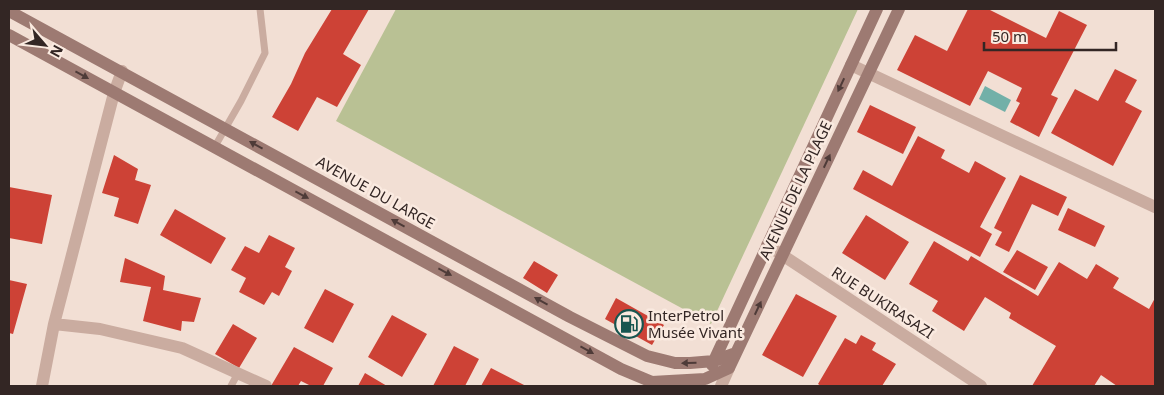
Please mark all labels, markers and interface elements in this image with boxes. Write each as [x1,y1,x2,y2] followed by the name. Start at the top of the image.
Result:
[20,20,70,70] north arrow
[984,20,1116,52] scale bar
[992,26,1027,46] text: 50 m
[46,42,68,61] text: N
[75,71,90,79] one-way arrow
[837,78,845,92] one-way arrow
[754,117,836,263] street label: AVENUE DE LA PLAGE
[248,141,263,149] one-way arrow
[313,151,439,233] street label: AVENUE DU LARGE
[822,153,831,168] one-way arrow
[294,191,309,199] one-way arrow
[391,219,406,227] one-way arrow
[828,261,938,343] street label: RUE BUKIRASAZI
[437,268,452,276] one-way arrow
[534,297,548,305] one-way arrow
[754,301,762,315] one-way arrow
[648,305,743,342] place label: InterPetrol Musée Vivant
[614,309,644,339] fuel station icon: InterPetrol Musée Vivant
[581,345,594,354] one-way arrow
[681,359,697,367] one-way arrow

